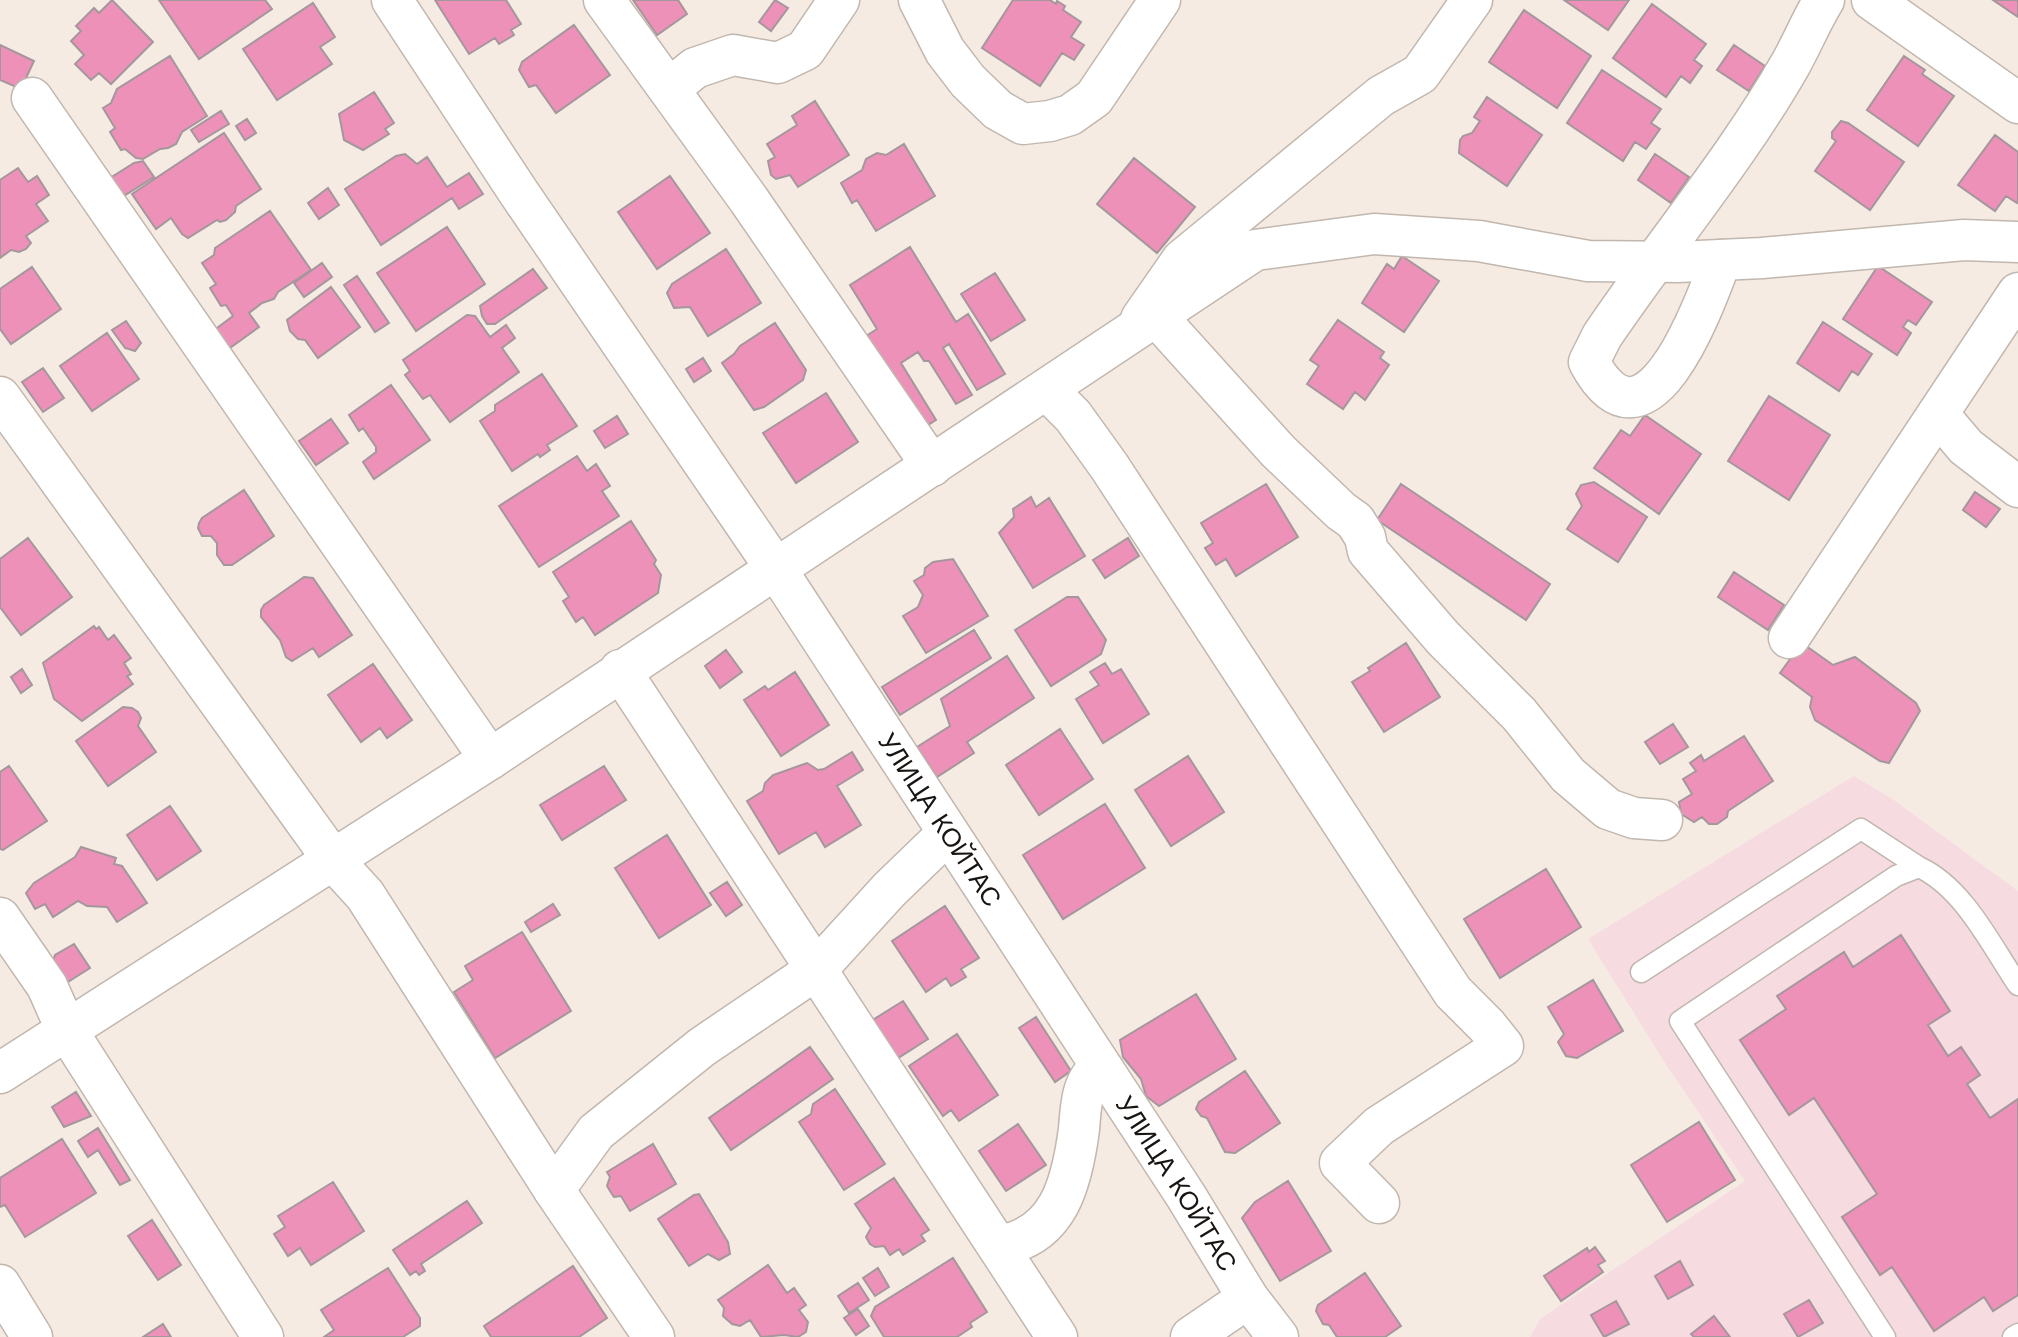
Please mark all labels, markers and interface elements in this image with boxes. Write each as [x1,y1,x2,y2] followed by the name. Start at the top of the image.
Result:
[872,727,1008,912] street label: УЛИЦА КОЙТАС
[1110,1090,1243,1276] street label: УЛИЦА КОЙТАС

